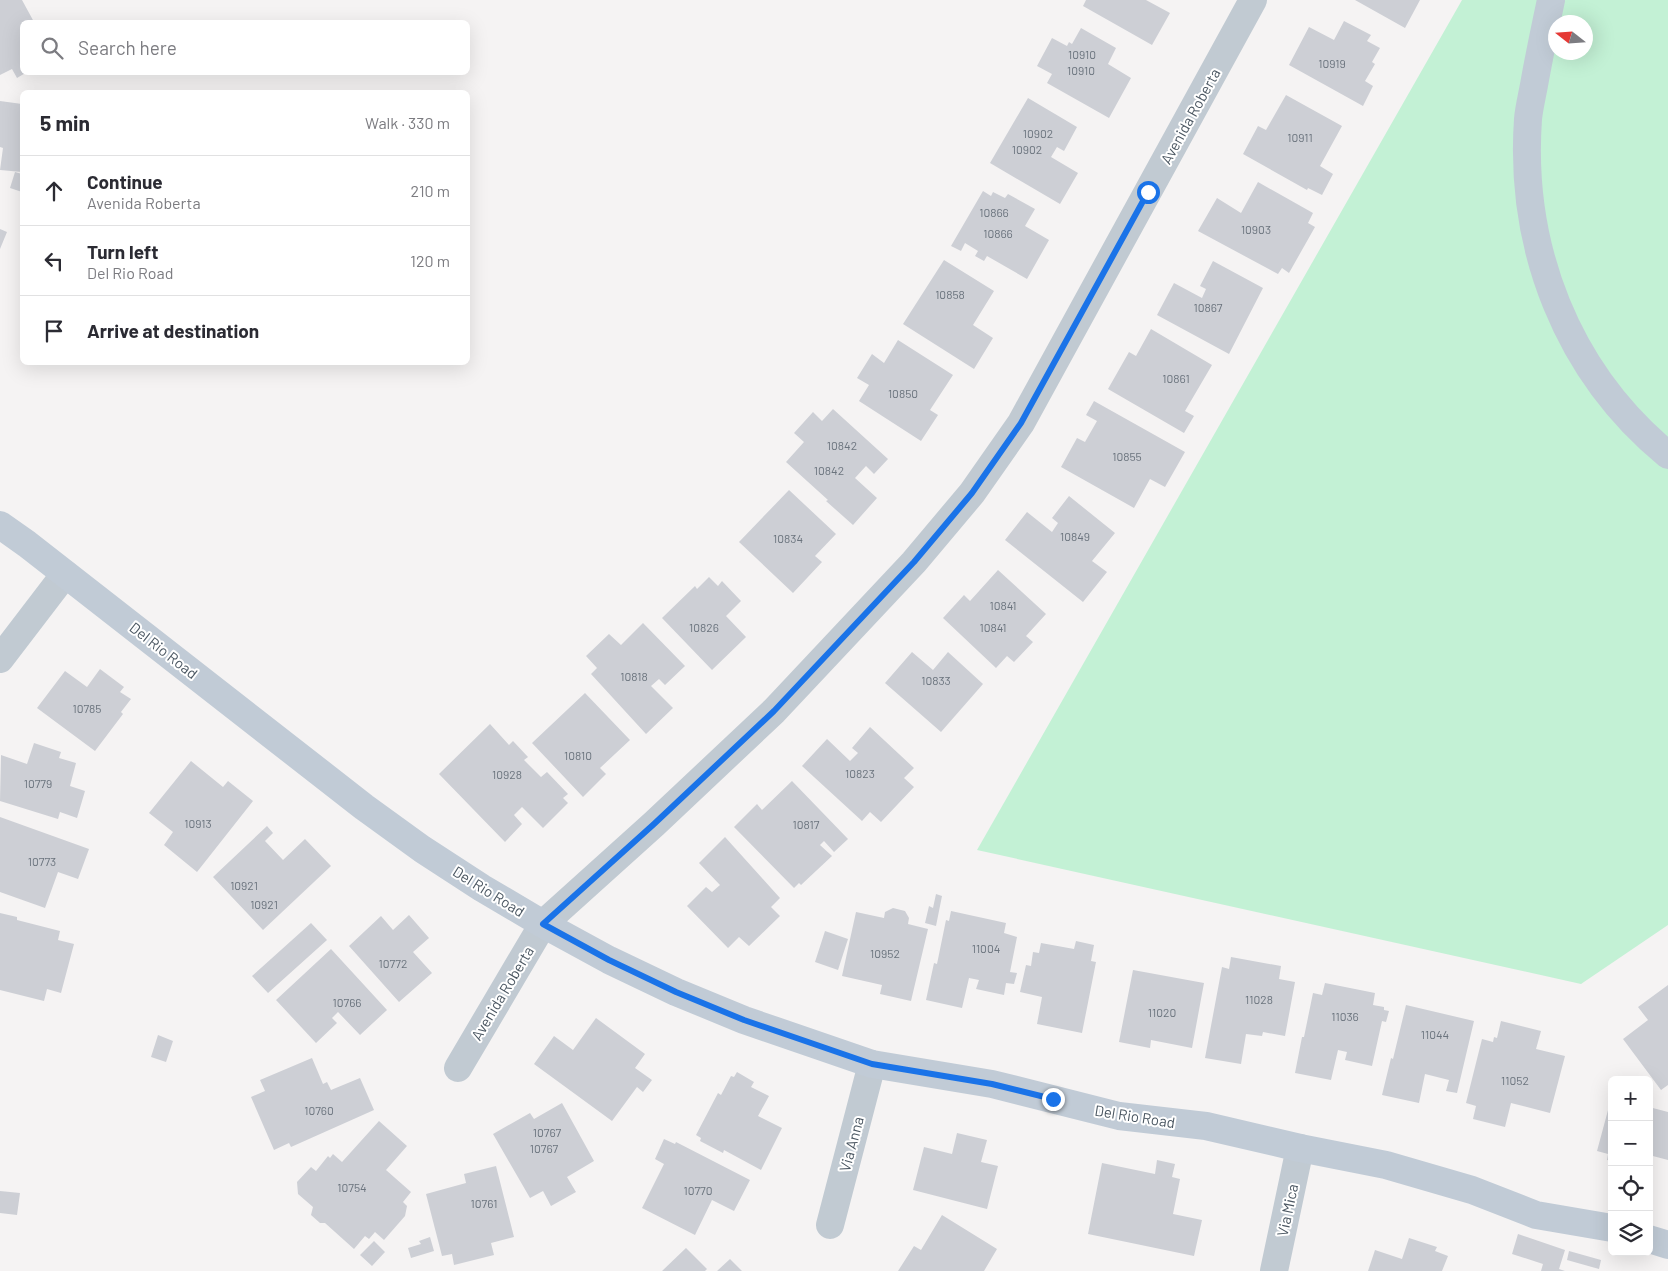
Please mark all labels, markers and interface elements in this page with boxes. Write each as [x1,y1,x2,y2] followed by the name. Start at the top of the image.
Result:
[1548,15,1593,60] north arrow
[20,20,470,75] search box
[38,34,66,62] icon: search
[78,36,177,59] text: Search here
[1068,47,1096,61] house number: 10910
[1318,56,1346,70] house number: 10919
[1067,63,1095,77] house number: 10910
[1156,65,1224,167] street label: Avenida Roberta
[40,110,90,135] text: 5 min
[365,113,450,132] text: Walk · 330 m
[1023,126,1053,140] house number: 10902
[1287,130,1313,144] house number: 10911
[1012,142,1042,156] house number: 10902
[87,170,163,193] text: Continue
[40,177,68,205] icon: ahead
[411,181,450,200] text: 210 m
[1137,181,1160,204] route start
[87,193,201,212] text: Avenida Roberta
[979,205,1009,219] house number: 10866
[1241,222,1271,236] house number: 10903
[983,226,1013,240] house number: 10866
[87,240,158,263] text: Turn left
[40,247,68,275] icon: left
[410,251,450,270] text: 120 m
[87,263,173,282] text: Del Rio Road
[935,287,965,301] house number: 10858
[1193,300,1223,314] house number: 10867
[40,317,68,345] icon: arrive
[87,319,259,342] text: Arrive at destination
[1162,371,1190,385] house number: 10861
[888,386,918,400] house number: 10850
[827,438,857,452] house number: 10842
[1112,449,1142,463] house number: 10855
[814,463,844,477] house number: 10842
[1060,529,1090,543] house number: 10849
[773,531,803,545] house number: 10834
[990,598,1016,612] house number: 10841
[127,618,201,682] street label: Del Rio Road
[689,620,719,634] house number: 10826
[980,620,1006,634] house number: 10841
[620,669,648,683] house number: 10818
[921,673,951,687] house number: 10833
[72,701,102,715] house number: 10785
[564,748,592,762] house number: 10810
[845,766,875,780] house number: 10823
[492,767,522,781] house number: 10928
[24,776,52,790] house number: 10779
[184,816,212,830] house number: 10913
[793,817,820,831] house number: 10817
[28,854,56,868] house number: 10773
[450,862,528,920] street label: Del Rio Road
[230,878,258,892] house number: 10921
[250,897,278,911] house number: 10921
[972,941,1000,955] house number: 11004
[467,943,537,1043] street label: Avenida Roberta
[870,946,900,960] house number: 10952
[379,956,407,970] house number: 10772
[1245,992,1273,1006] house number: 11028
[332,995,362,1009] house number: 10766
[1148,1005,1176,1019] house number: 11020
[1331,1009,1359,1023] house number: 11036
[1421,1027,1449,1041] house number: 11044
[1501,1073,1529,1087] house number: 11052
[1608,1076,1653,1256] map controls
[1608,1076,1653,1121] button: +
[1042,1088,1065,1111] route end
[1094,1101,1176,1131] street label: Del Rio Road
[304,1103,334,1117] house number: 10760
[835,1114,867,1174] street label: Via Anna
[1608,1121,1653,1166] button: −
[533,1125,562,1139] house number: 10767
[530,1141,559,1155] house number: 10767
[1608,1166,1653,1211] button: locate
[337,1180,367,1194] house number: 10754
[1273,1182,1301,1238] street label: Via Mica
[683,1183,713,1197] house number: 10770
[471,1196,497,1210] house number: 10761
[1608,1211,1653,1256] button: layers

